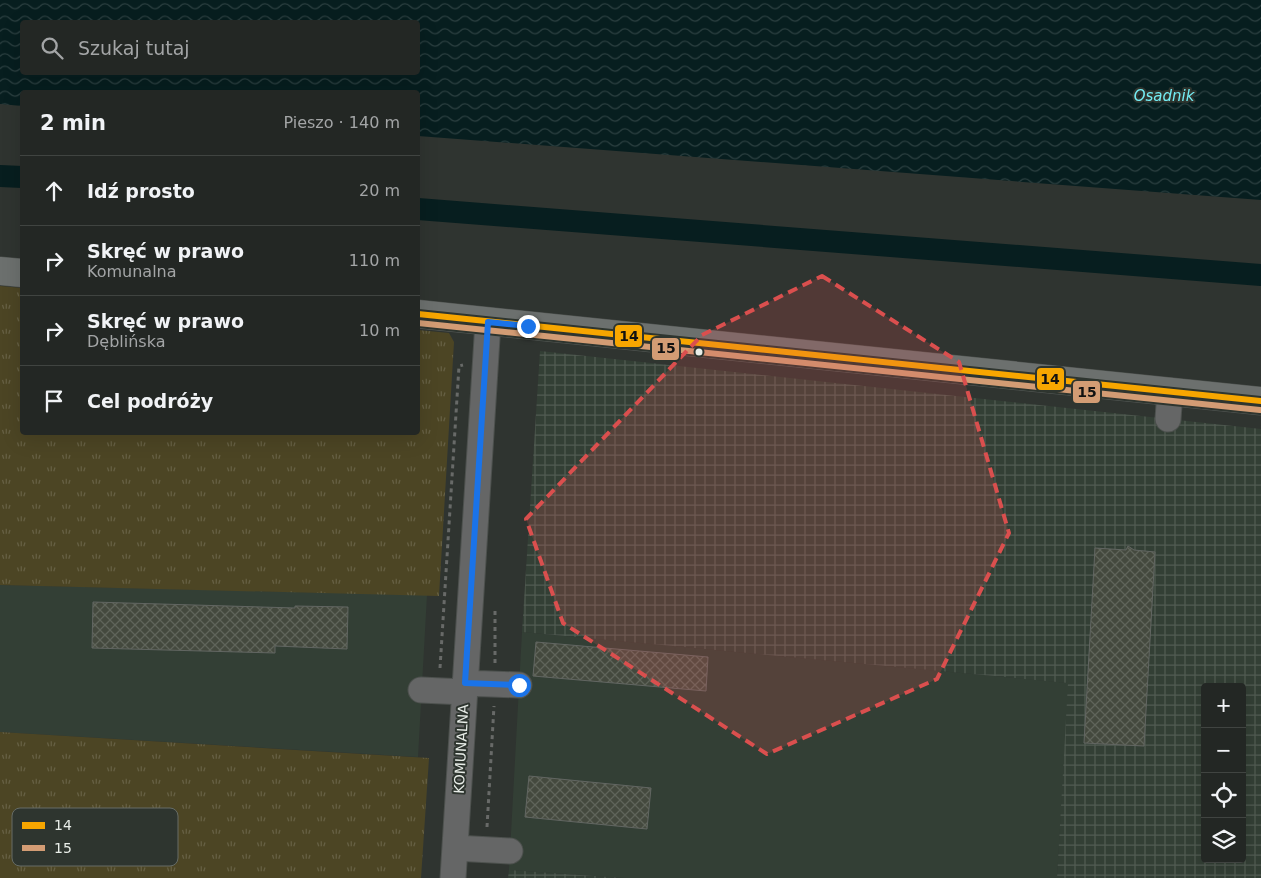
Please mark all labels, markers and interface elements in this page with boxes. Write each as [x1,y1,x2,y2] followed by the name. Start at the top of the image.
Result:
[20,20,420,75] search box
[38,34,66,62] icon: search
[78,37,190,59] text: Szukaj tutaj
[1134,87,1196,105] water label: Osadnik
[40,111,106,135] text: 2 min
[283,113,400,132] text: Pieszo · 140 m
[40,177,68,205] icon: ahead
[87,180,195,202] text: Idź prosto
[359,181,400,200] text: 20 m
[87,240,244,262] text: Skręć w prawo
[40,247,68,275] icon: right
[349,251,400,270] text: 110 m
[87,262,177,281] text: Komunalna
[87,310,244,332] text: Skręć w prawo
[517,315,540,338] route end
[40,317,68,345] icon: right
[359,321,400,340] text: 10 m
[614,324,643,348] line badge: 14
[619,328,639,344] text: 14
[87,332,165,351] text: Dęblińska
[651,337,680,361] line badge: 15
[656,340,676,356] text: 15
[694,347,704,357] unlabelled marker
[1036,367,1065,391] line badge: 14
[1040,371,1060,387] text: 14
[1072,380,1101,404] line badge: 15
[1077,384,1097,400] text: 15
[40,387,68,415] icon: arrive
[87,390,213,412] text: Cel podróży
[508,674,531,697] route start
[1201,683,1246,863] map controls
[1201,683,1246,728] button: +
[451,703,471,794] street label: KOMUNALNA
[1201,728,1246,773] button: −
[1201,773,1246,818] button: locate
[12,808,178,866] legend
[54,817,72,833] text: 14
[1201,818,1246,863] button: layers
[54,840,72,856] text: 15

